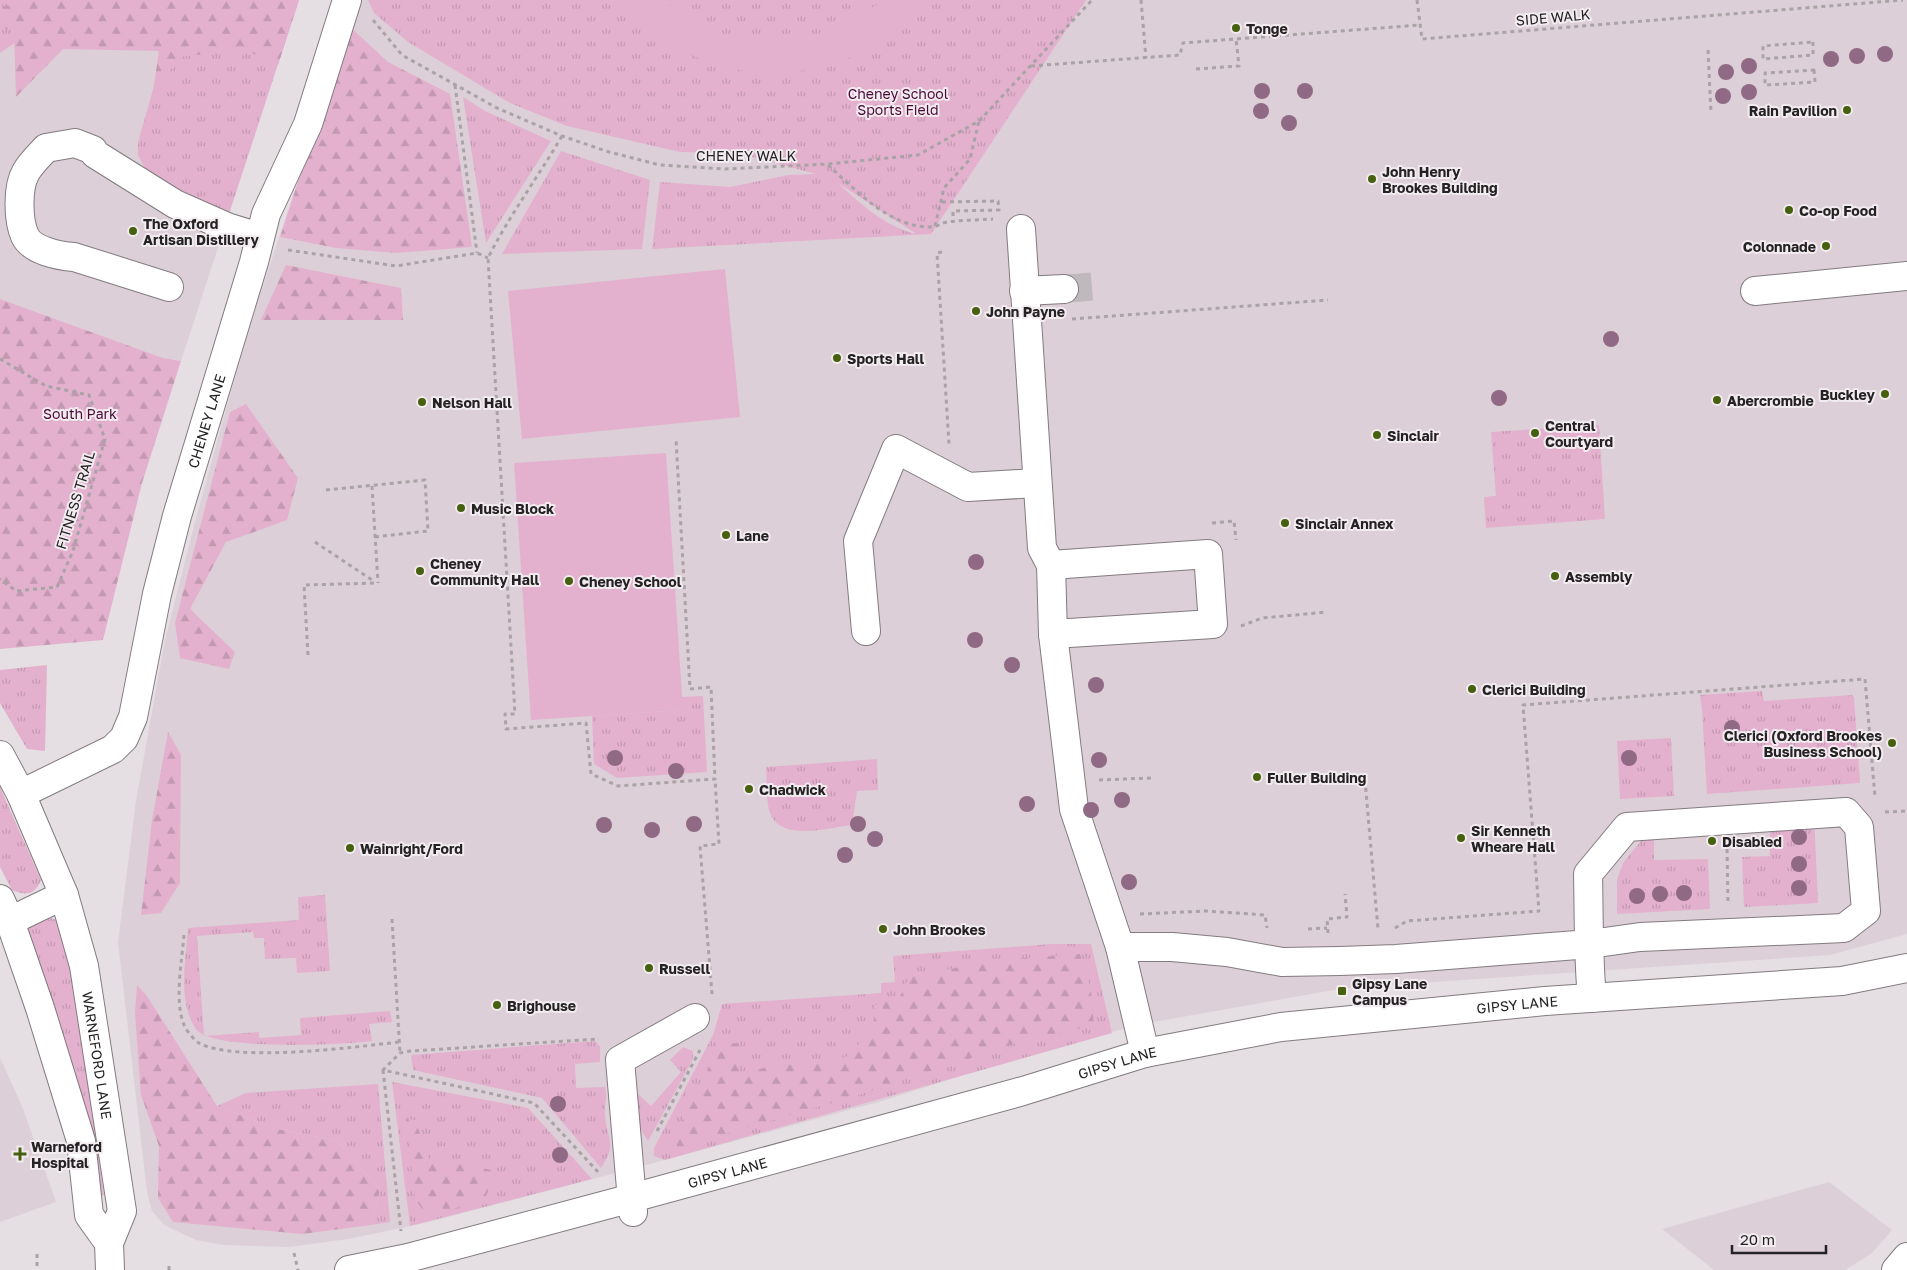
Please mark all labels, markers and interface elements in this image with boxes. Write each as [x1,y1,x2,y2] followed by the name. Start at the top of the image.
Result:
[1515,5,1591,29] street label: SIDE WALK
[1246,20,1288,37] place label: Tonge
[1230,22,1242,34] marker: Tonge
[848,85,948,118] park label: Cheney School Sports Field
[1749,102,1837,119] place label: Rain Pavilion
[1841,104,1853,116] marker: Rain Pavilion
[696,147,796,164] street label: CHENEY WALK
[1382,163,1498,196] place label: John Henry Brookes Building
[1366,173,1378,185] marker: John Henry Brookes Building
[1799,202,1877,219] place label: Co-op Food
[1783,204,1795,216] marker: Co-op Food
[143,215,259,248] place label: The Oxford Artisan Distillery
[127,225,139,237] marker: The Oxford Artisan Distillery
[1743,238,1816,255] place label: Colonnade
[1820,240,1832,252] marker: Colonnade
[986,303,1065,320] place label: John Payne
[970,305,982,317] marker: John Payne
[847,350,925,367] place label: Sports Hall
[831,352,843,364] marker: Sports Hall
[184,372,228,470] street label: CHENEY LANE
[1820,386,1876,403] place label: Buckley
[1879,388,1891,400] marker: Buckley
[1727,392,1814,409] place label: Abercrombie
[432,394,512,411] place label: Nelson Hall
[1711,394,1723,406] marker: Abercrombie
[416,396,428,408] marker: Nelson Hall
[43,405,117,422] park label: South Park
[1545,417,1613,450] place label: Central Courtyard
[1387,427,1439,444] place label: Sinclair
[1529,427,1541,439] marker: Central Courtyard
[1371,429,1383,441] marker: Sinclair
[52,449,98,551] street label: FITNESS TRAIL
[471,500,554,517] place label: Music Block
[455,502,467,514] marker: Music Block
[1295,515,1393,532] place label: Sinclair Annex
[1279,517,1291,529] marker: Sinclair Annex
[736,527,769,544] place label: Lane
[720,529,732,541] marker: Lane
[430,555,540,588] place label: Cheney Community Hall
[414,565,426,577] marker: Cheney Community Hall
[1565,568,1633,585] place label: Assembly
[1549,570,1561,582] marker: Assembly
[579,573,682,590] place label: Cheney School
[563,575,575,587] marker: Cheney School
[1482,681,1586,698] place label: Clerici Building
[1466,683,1478,695] marker: Clerici Building
[1724,727,1882,760] place label: Clerici (Oxford Brookes Business School)
[1886,737,1898,749] marker: Clerici (Oxford Brookes Business School)
[1267,769,1366,786] place label: Fuller Building
[1251,771,1263,783] marker: Fuller Building
[759,781,826,798] place label: Chadwick
[743,783,755,795] marker: Chadwick
[1471,822,1555,855] place label: Sir Kenneth Wheare Hall
[1455,832,1467,844] marker: Sir Kenneth Wheare Hall
[1722,833,1782,850] place label: Disabled
[1706,835,1718,847] marker: Disabled
[360,840,463,857] place label: Wainright/Ford
[344,842,356,854] marker: Wainright/Ford
[893,921,986,938] place label: John Brookes
[877,923,889,935] marker: John Brookes
[659,960,710,977] place label: Russell
[643,962,655,974] marker: Russell
[1352,975,1427,1008] place label: Gipsy Lane Campus
[1336,985,1348,997] marker: Gipsy Lane Campus
[80,990,116,1120] street label: WARNEFORD LANE
[1476,992,1558,1016] street label: GIPSY LANE
[507,997,576,1014] place label: Brighouse
[491,999,503,1011] marker: Brighouse
[1076,1042,1158,1082] street label: GIPSY LANE
[31,1138,102,1171] place label: Warneford Hospital
[13,1147,27,1161] marker: Warneford Hospital
[686,1153,769,1191] street label: GIPSY LANE
[1732,1222,1826,1254] scale bar
[1740,1230,1775,1248] text: 20 m

